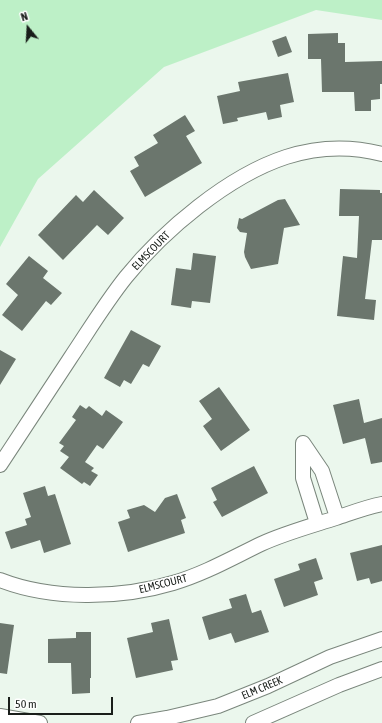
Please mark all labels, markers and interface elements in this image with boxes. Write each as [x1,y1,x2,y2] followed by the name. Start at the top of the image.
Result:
[8,8,48,48] north arrow
[19,10,29,23] text: N
[129,229,173,273] street label: ELMSCOURT
[138,572,188,596] street label: ELMSCOURT
[240,674,284,702] street label: ELM CREEK
[10,689,115,715] scale bar
[15,697,37,711] text: 50 m

